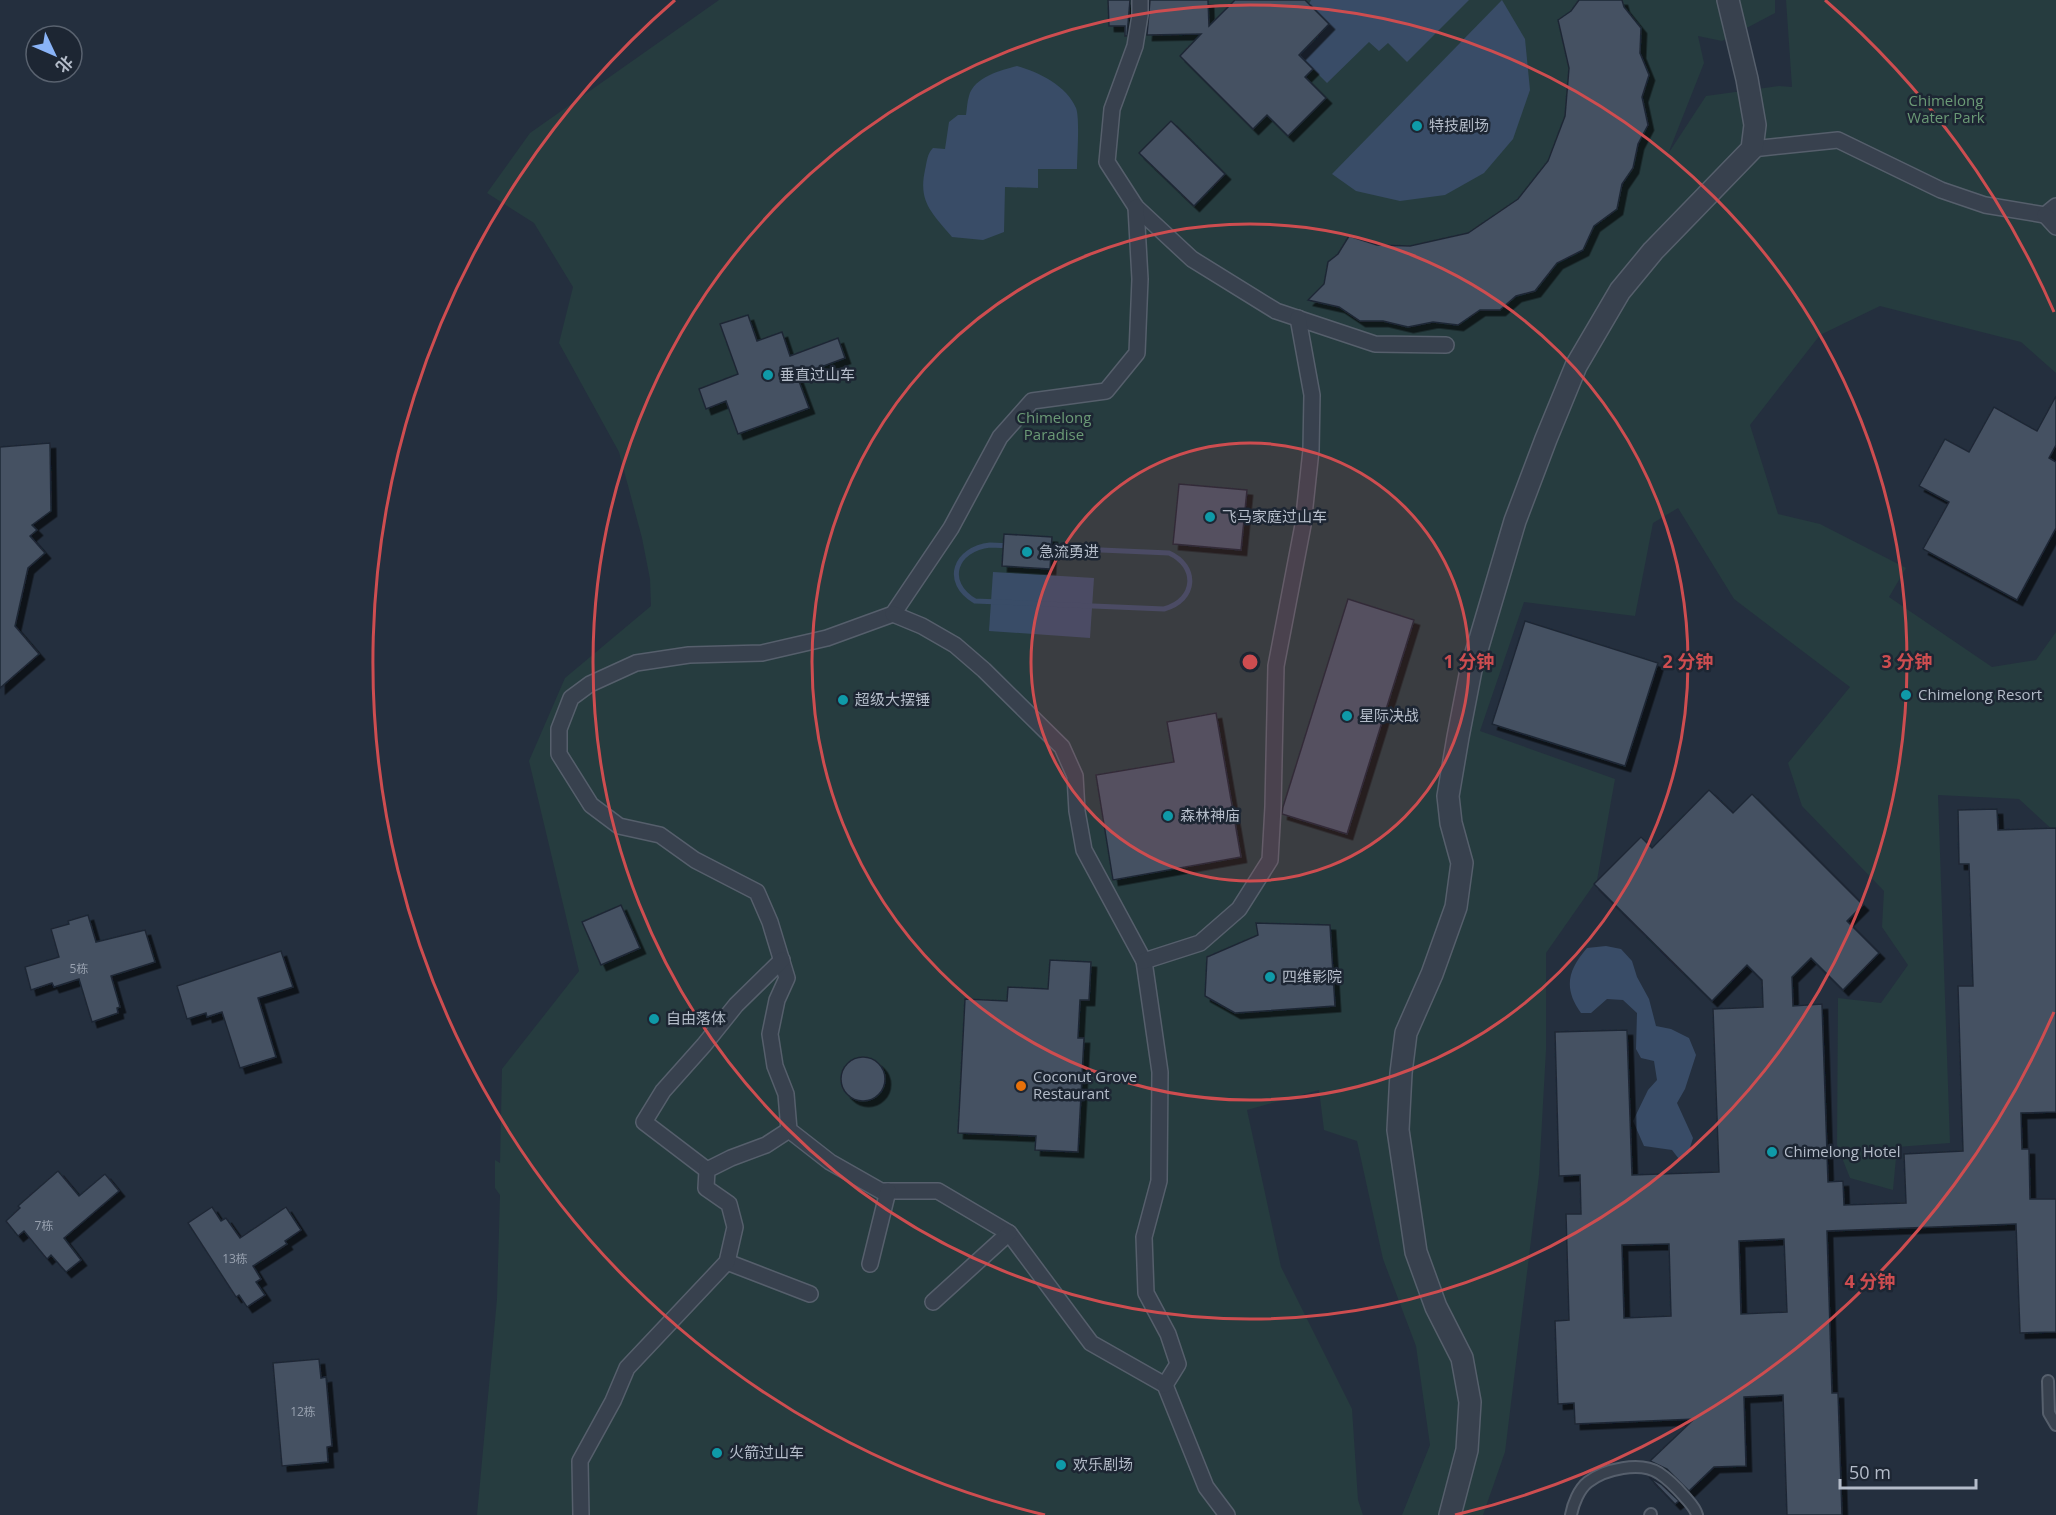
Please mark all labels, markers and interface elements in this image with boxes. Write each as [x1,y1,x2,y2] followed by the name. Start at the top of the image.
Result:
[24,24,84,84] north arrow
[51,51,78,78] text: 北
[1907,90,1985,127] park label: Chimelong Water Park
[1429,115,1489,135] place label: 特技剧场
[1410,119,1424,133] marker: 特技剧场
[780,364,855,384] place label: 垂直过山车
[761,368,775,382] marker: 垂直过山车
[1017,407,1091,444] park label: Chimelong Paradise
[1222,506,1327,526] place label: 飞马家庭过山车
[1203,510,1217,524] marker: 飞马家庭过山车
[1039,541,1099,561] place label: 急流勇进
[1020,545,1034,559] marker: 急流勇进
[1444,649,1494,673] text: 1 分钟
[1663,649,1713,673] text: 2 分钟
[1882,649,1932,673] text: 3 分钟
[1240,652,1260,672] centre of rings
[1918,684,2042,704] place label: Chimelong Resort
[1899,688,1913,702] marker: Chimelong Resort
[855,689,930,709] place label: 超级大摆锤
[836,693,850,707] marker: 超级大摆锤
[1359,705,1419,725] place label: 星际决战
[1340,709,1354,723] marker: 星际决战
[1180,805,1240,825] place label: 森林神庙
[1161,809,1175,823] marker: 森林神庙
[70,960,88,977] house number: 5栋
[1282,966,1342,986] place label: 四维影院
[1263,970,1277,984] marker: 四维影院
[666,1008,726,1028] place label: 自由落体
[647,1012,661,1026] marker: 自由落体
[1033,1066,1137,1103] place label: Coconut Grove Restaurant
[1014,1079,1028,1093] marker: Coconut Grove Restaurant
[1784,1141,1900,1161] place label: Chimelong Hotel
[1765,1145,1779,1159] marker: Chimelong Hotel
[35,1217,53,1234] house number: 7栋
[222,1250,248,1267] house number: 13栋
[1845,1269,1895,1293] text: 4 分钟
[290,1403,316,1420] house number: 12栋
[729,1442,804,1462] place label: 火箭过山车
[710,1446,724,1460] marker: 火箭过山车
[1840,1452,1976,1490] scale bar
[1073,1454,1133,1474] place label: 欢乐剧场
[1054,1458,1068,1472] marker: 欢乐剧场
[1849,1460,1891,1484] text: 50 m

